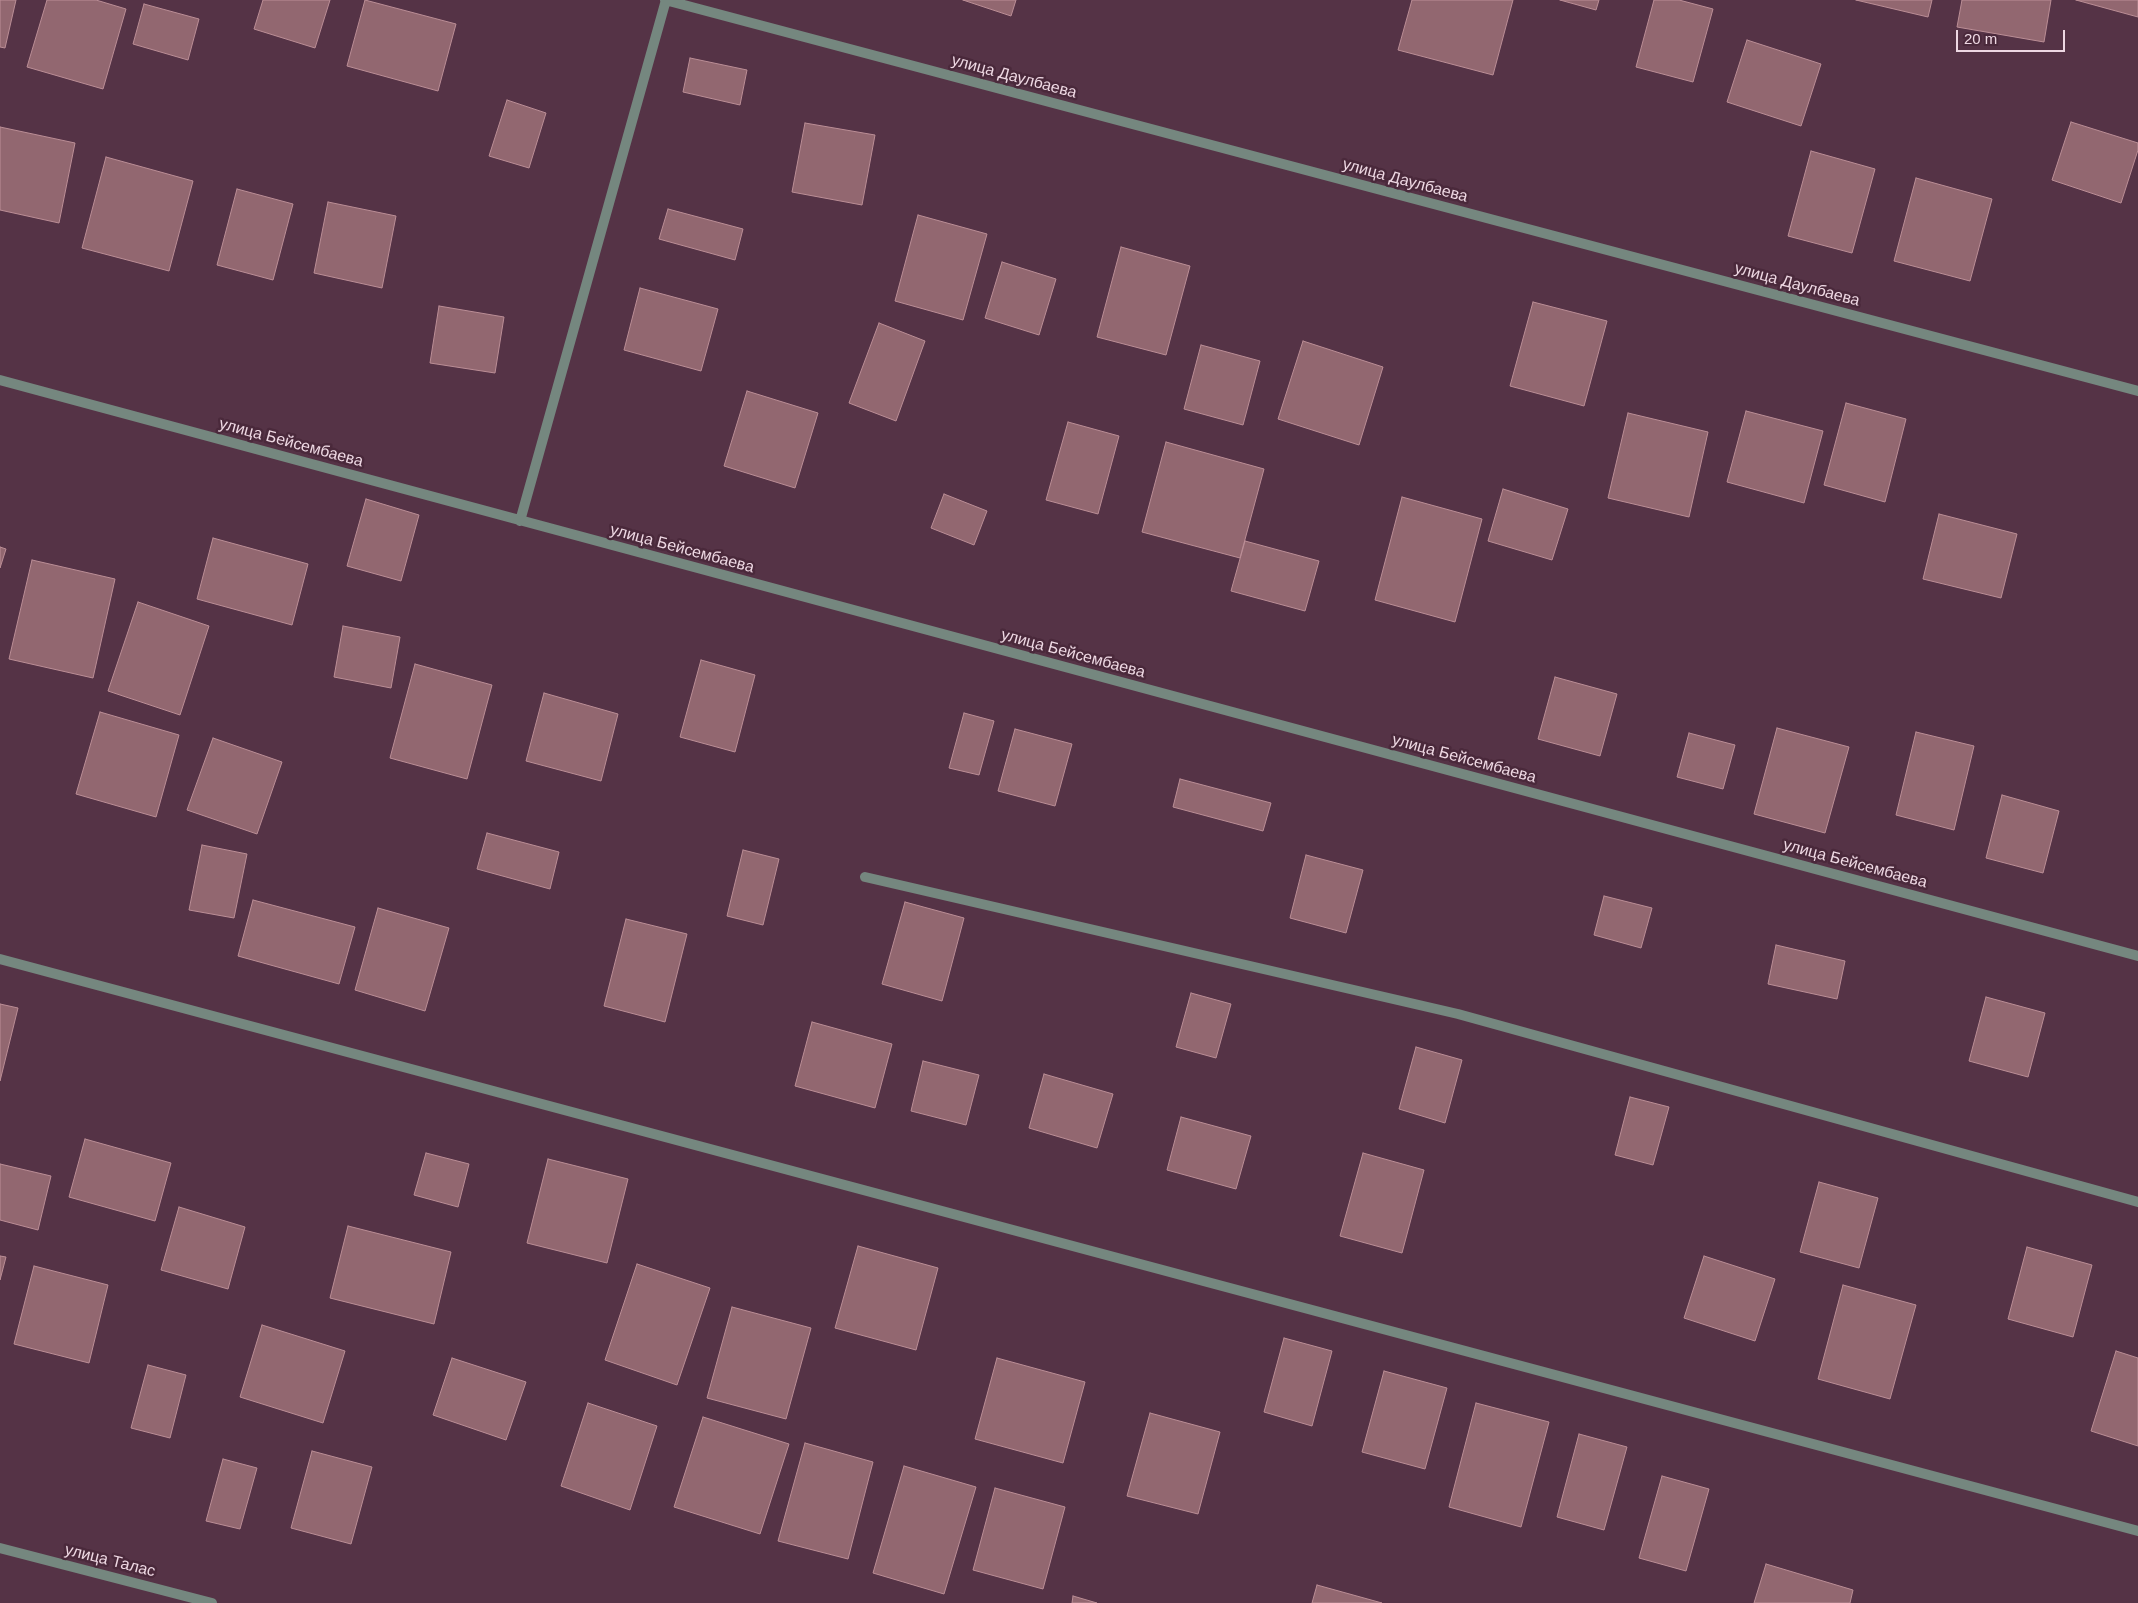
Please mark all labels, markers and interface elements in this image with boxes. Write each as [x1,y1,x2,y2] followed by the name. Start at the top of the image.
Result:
[1958,20,2067,52] scale bar
[1964,30,1997,47] text: 20 m
[949,51,1079,103] street label: улица Даулбаева
[1340,155,1470,207] street label: улица Даулбаева
[1732,259,1862,311] street label: улица Даулбаева
[217,415,365,471] street label: улица Бейсембаева
[608,521,756,577] street label: улица Бейсембаева
[999,626,1147,682] street label: улица Бейсембаева
[1390,731,1538,787] street label: улица Бейсембаева
[1781,836,1929,892] street label: улица Бейсембаева
[63,1540,157,1582] street label: улица Талас

